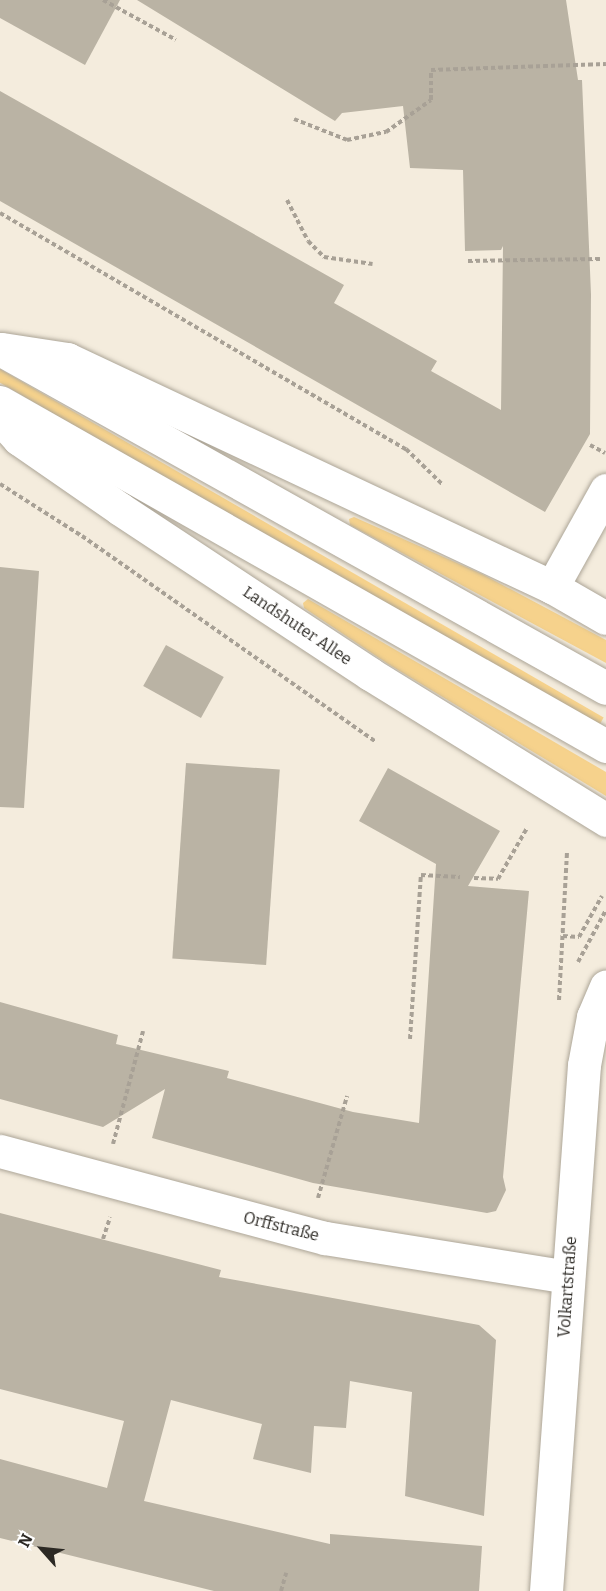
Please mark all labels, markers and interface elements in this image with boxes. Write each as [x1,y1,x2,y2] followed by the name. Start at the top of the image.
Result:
[239,583,355,669] street label: Landshuter Allee
[241,1208,321,1246] street label: Orffstraße
[555,1236,581,1338] street label: Volkartstraße
[12,1519,72,1579] north arrow
[14,1531,37,1550] text: N

